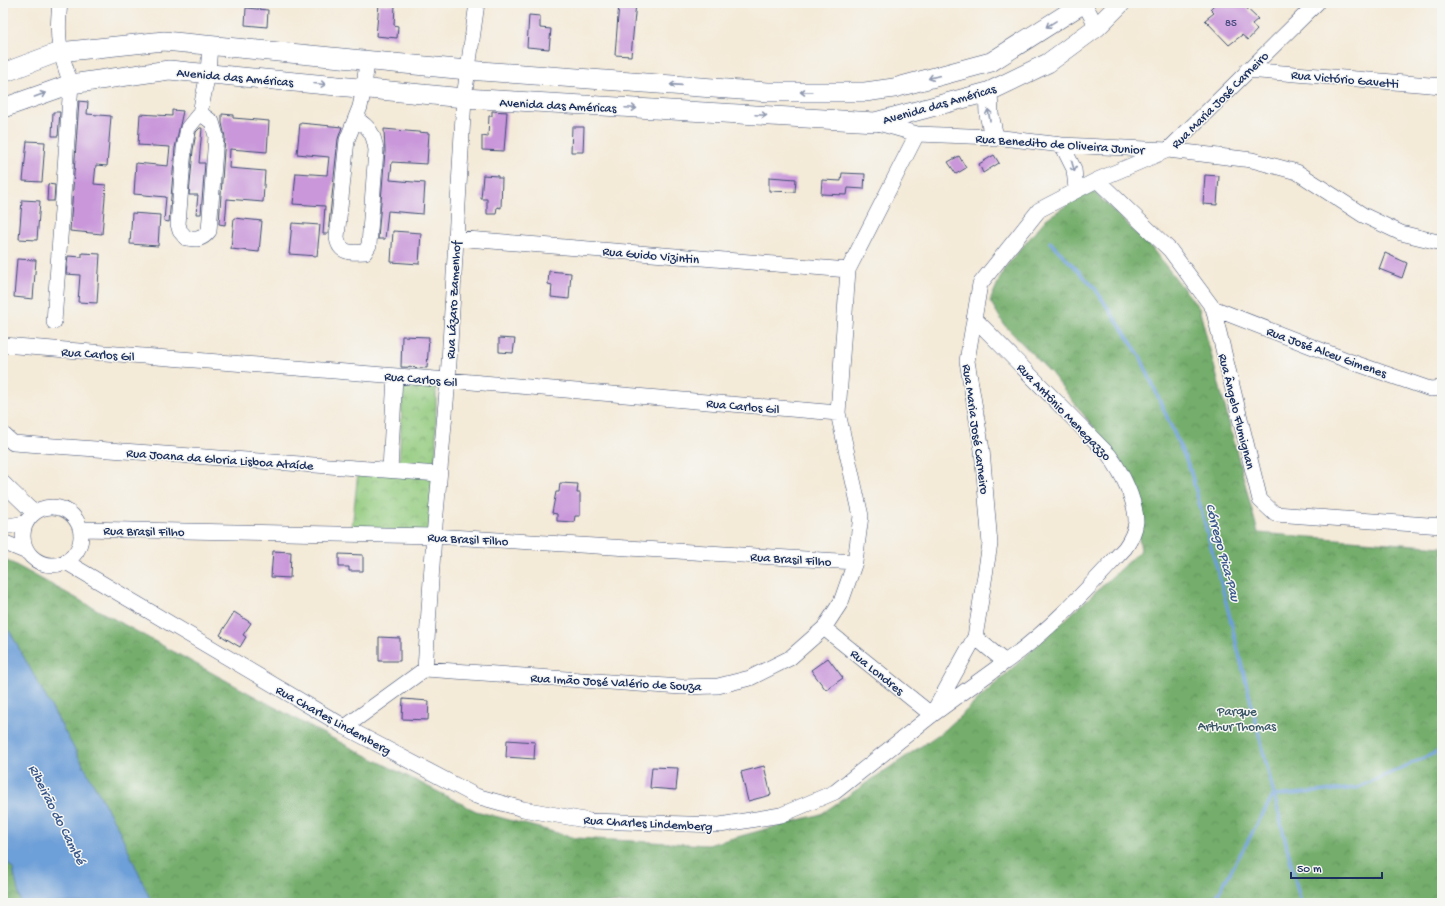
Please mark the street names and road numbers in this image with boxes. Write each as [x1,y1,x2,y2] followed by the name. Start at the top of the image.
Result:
[1169,49,1273,152] street label: Rua Maria José Carneiro
[176,66,295,91] street label: Avenida das Américas
[1290,68,1400,93] street label: Rua Victório Gavetti
[881,82,999,129] street label: Avenida das Américas
[499,96,618,117] street label: Avenida das Américas
[975,132,1146,159] street label: Rua Benedito de Oliveira Junior
[444,240,465,359] street label: Rua Lázaro Zamenhof
[602,245,700,268] street label: Rua Guido Vizintin
[1264,325,1389,383] street label: Rua José Alceu Gimenes
[61,345,135,366] street label: Rua Carlos Gil
[1214,352,1259,472] street label: Rua Ângelo Flumignan
[1013,361,1114,465] street label: Rua Antônio Menegazzo
[958,363,991,496] street label: Rua Maria José Carneiro
[384,370,458,391] street label: Rua Carlos Gil
[706,397,780,418] street label: Rua Carlos Gil
[126,446,314,475] street label: Rua Joana da Gloria Lisboa Ataíde
[103,524,185,541] street label: Rua Brasil Filho
[427,531,509,550] street label: Rua Brasil Filho
[750,550,832,571] street label: Rua Brasil Filho
[847,647,907,700] street label: Rua Londres
[530,672,703,696] street label: Rua Imão José Valério de Souza
[273,683,393,759] street label: Rua Charles Lindemberg
[583,814,713,835] street label: Rua Charles Lindemberg

